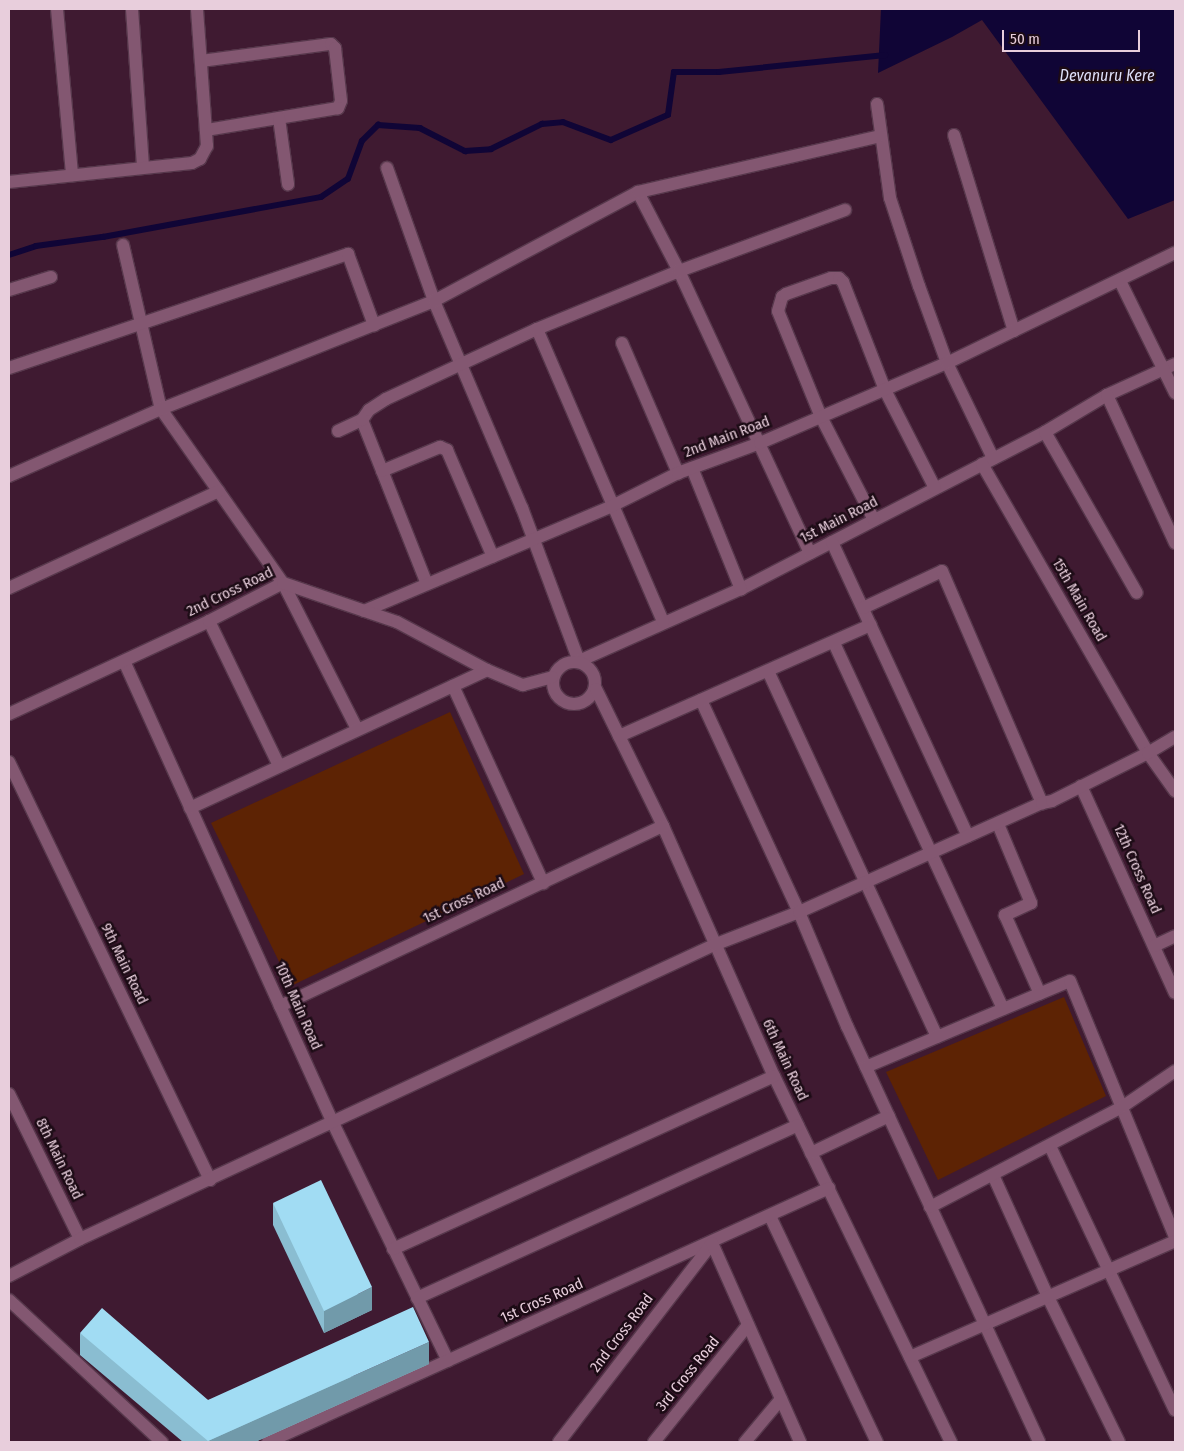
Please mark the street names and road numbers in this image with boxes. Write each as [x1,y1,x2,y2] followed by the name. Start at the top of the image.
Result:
[682,412,772,462] street label: 2nd Main Road
[797,493,881,547] street label: 1st Main Road
[1048,555,1110,645] street label: 15th Main Road
[184,563,276,621] street label: 2nd Cross Road
[1109,821,1165,917] street label: 12th Cross Road
[420,874,508,928] street label: 1st Cross Road
[97,921,151,1007] street label: 9th Main Road
[271,959,325,1053] street label: 10th Main Road
[758,1016,812,1104] street label: 6th Main Road
[32,1115,86,1203] street label: 8th Main Road
[498,1275,586,1327] street label: 1st Cross Road
[587,1290,657,1376] street label: 2nd Cross Road
[653,1333,723,1415] street label: 3rd Cross Road

